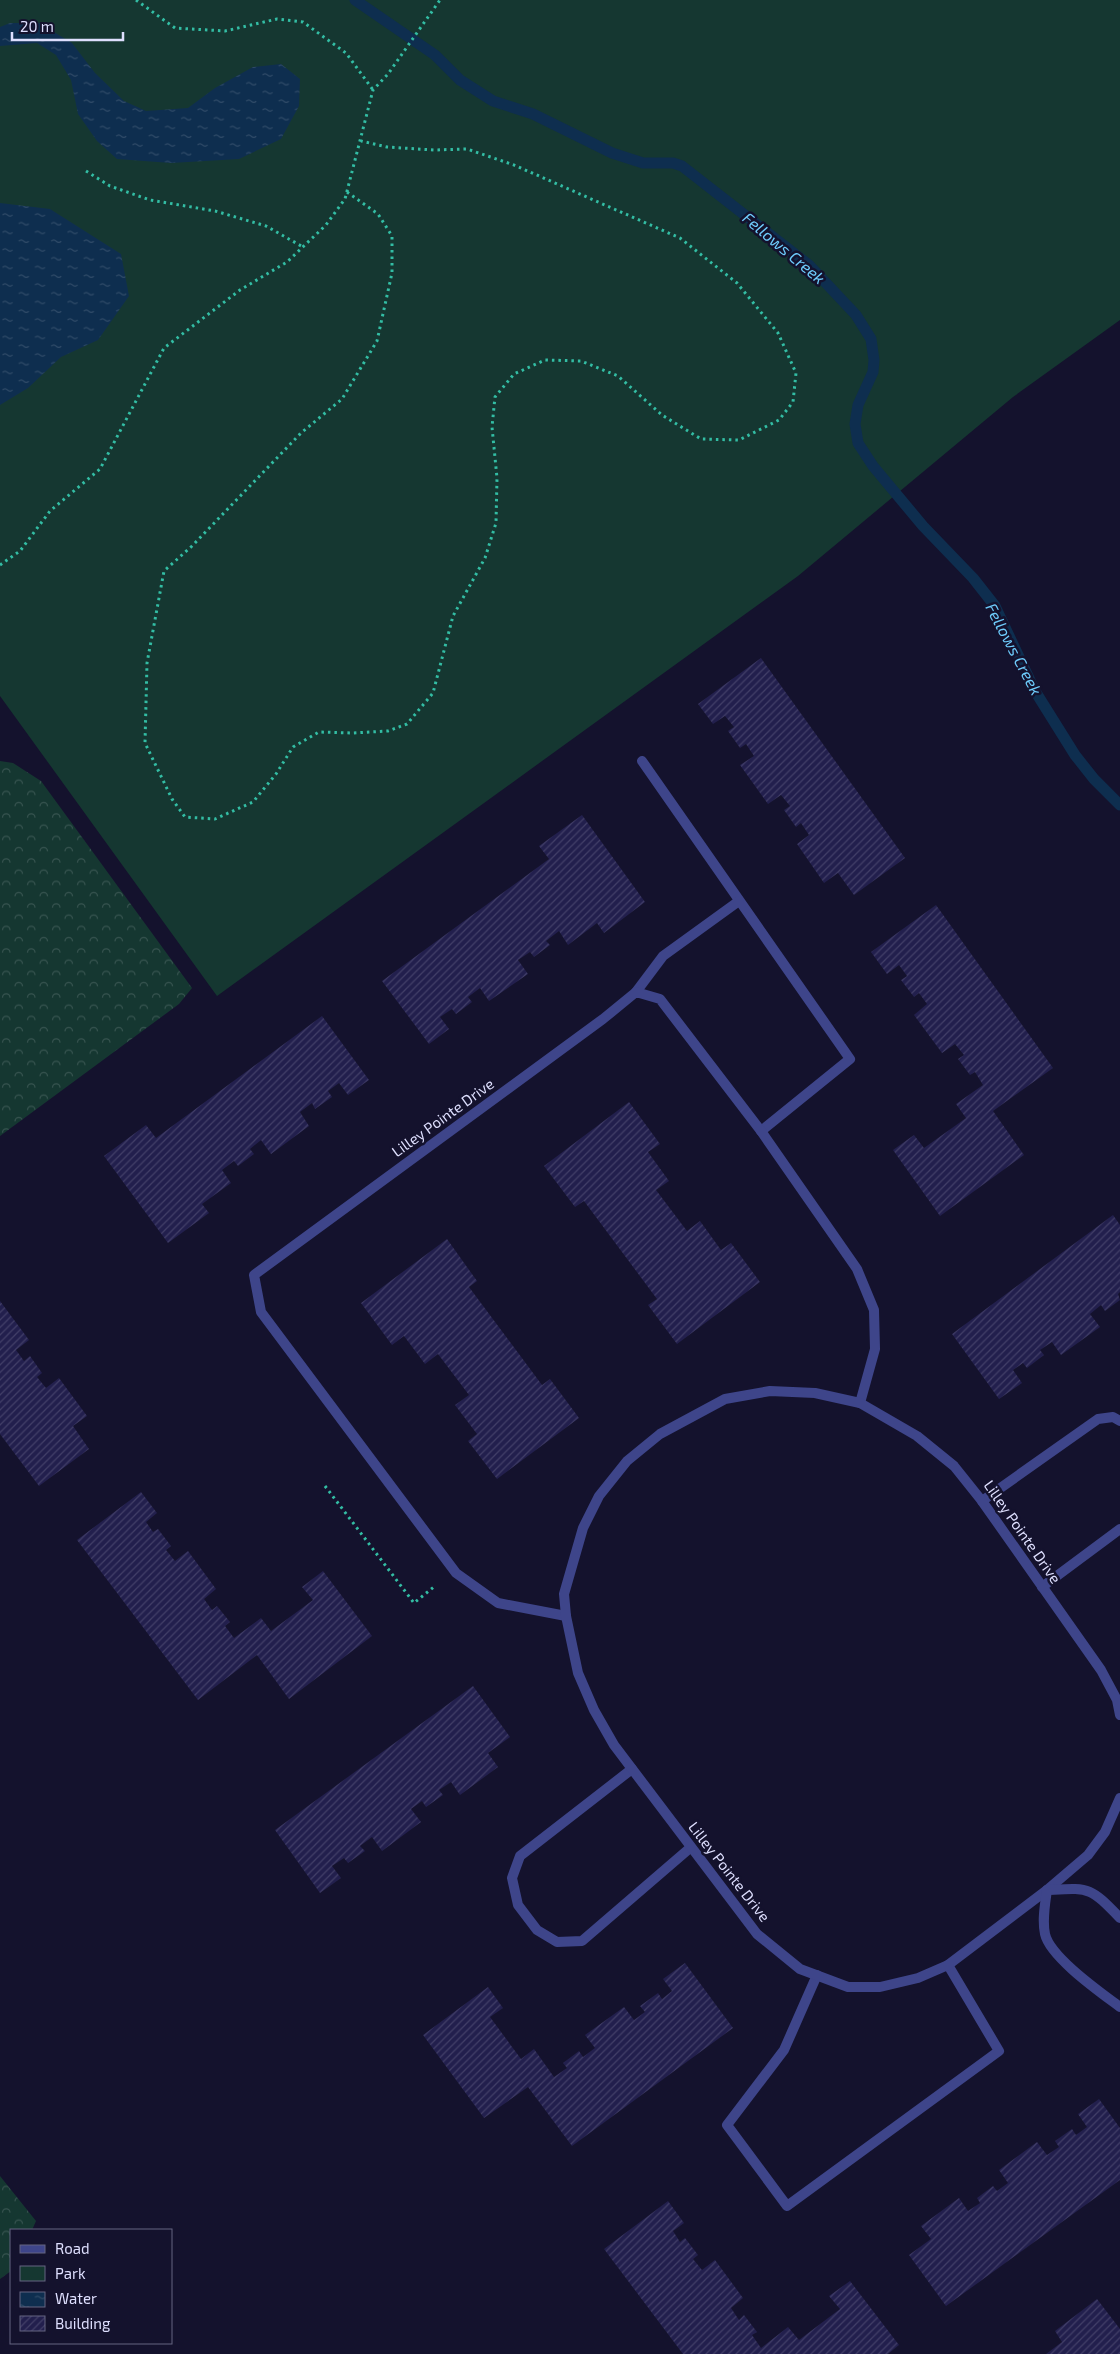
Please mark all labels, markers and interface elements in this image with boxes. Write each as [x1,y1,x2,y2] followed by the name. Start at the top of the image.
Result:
[12,10,124,42] scale bar
[20,17,54,35] text: 20 m
[739,208,829,287] water label: Fellows Creek
[982,600,1047,698] water label: Fellows Creek
[388,1074,497,1160] street label: Lilley Pointe Drive
[981,1476,1065,1586] street label: Lilley Pointe Drive
[685,1818,774,1925] street label: Lilley Pointe Drive
[10,2229,172,2344] legend
[55,2239,90,2257] text: Road
[55,2264,86,2282] text: Park
[55,2289,97,2307] text: Water
[55,2314,111,2332] text: Building

